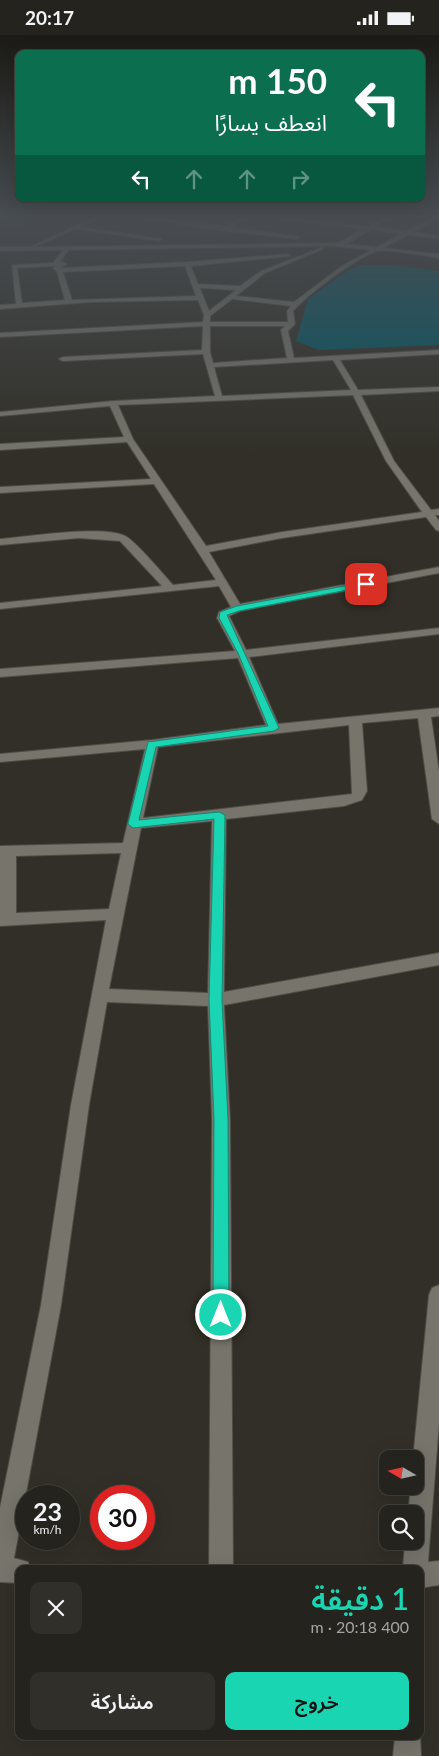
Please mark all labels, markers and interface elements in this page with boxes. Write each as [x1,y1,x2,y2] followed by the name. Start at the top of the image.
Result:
[25,6,74,29] text: 20:17
[228,59,327,101] text: 150 m
[345,70,410,135] icon: left
[215,109,327,136] text: انعطف يسارًا
[127,165,155,193] icon: left
[180,165,208,193] icon: ahead
[233,165,261,193] icon: ahead
[286,165,314,193] icon: right
[345,563,387,605] pin
[352,570,380,598] icon: arrive
[194,1288,246,1340] position arrow
[379,1450,424,1495] north arrow
[379,1450,424,1550] map controls
[90,1485,155,1550] speed limit sign: 30
[33,1496,62,1526] text: 23
[379,1505,424,1550] button: search
[33,1522,62,1537] text: km/h
[311,1580,409,1616] text: 1 دقيقة
[30,1582,82,1634] button: close
[310,1617,409,1636] text: 400 m · 20:18
[30,1672,215,1730] button: مشاركة
[225,1672,409,1730] button: خروج

